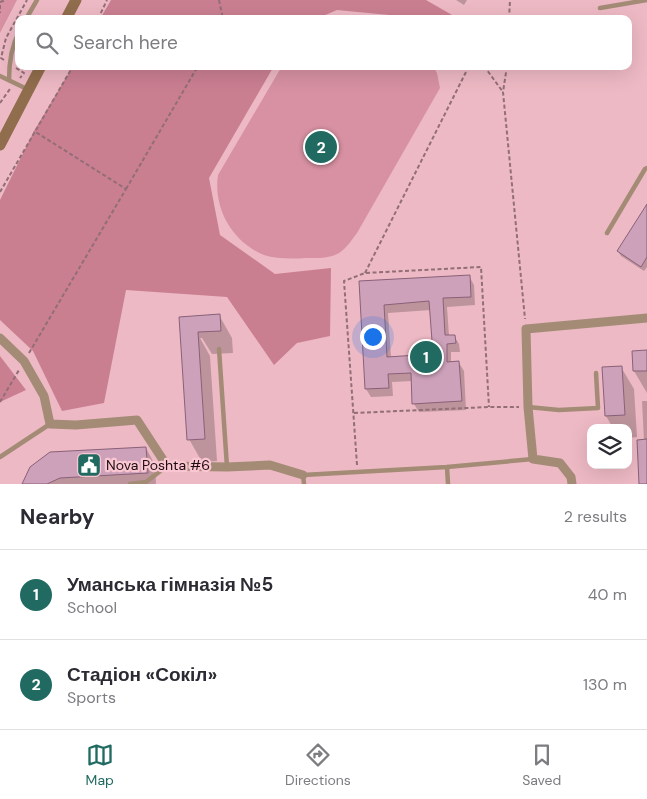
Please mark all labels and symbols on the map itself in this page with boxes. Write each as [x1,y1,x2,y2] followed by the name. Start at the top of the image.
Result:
[305,128,337,166] pin: 2
[360,324,386,350] your location
[410,338,442,376] pin: 1
[76,452,102,478] public building icon: Nova Poshta #6
[106,456,210,474] place label: Nova Poshta #6

